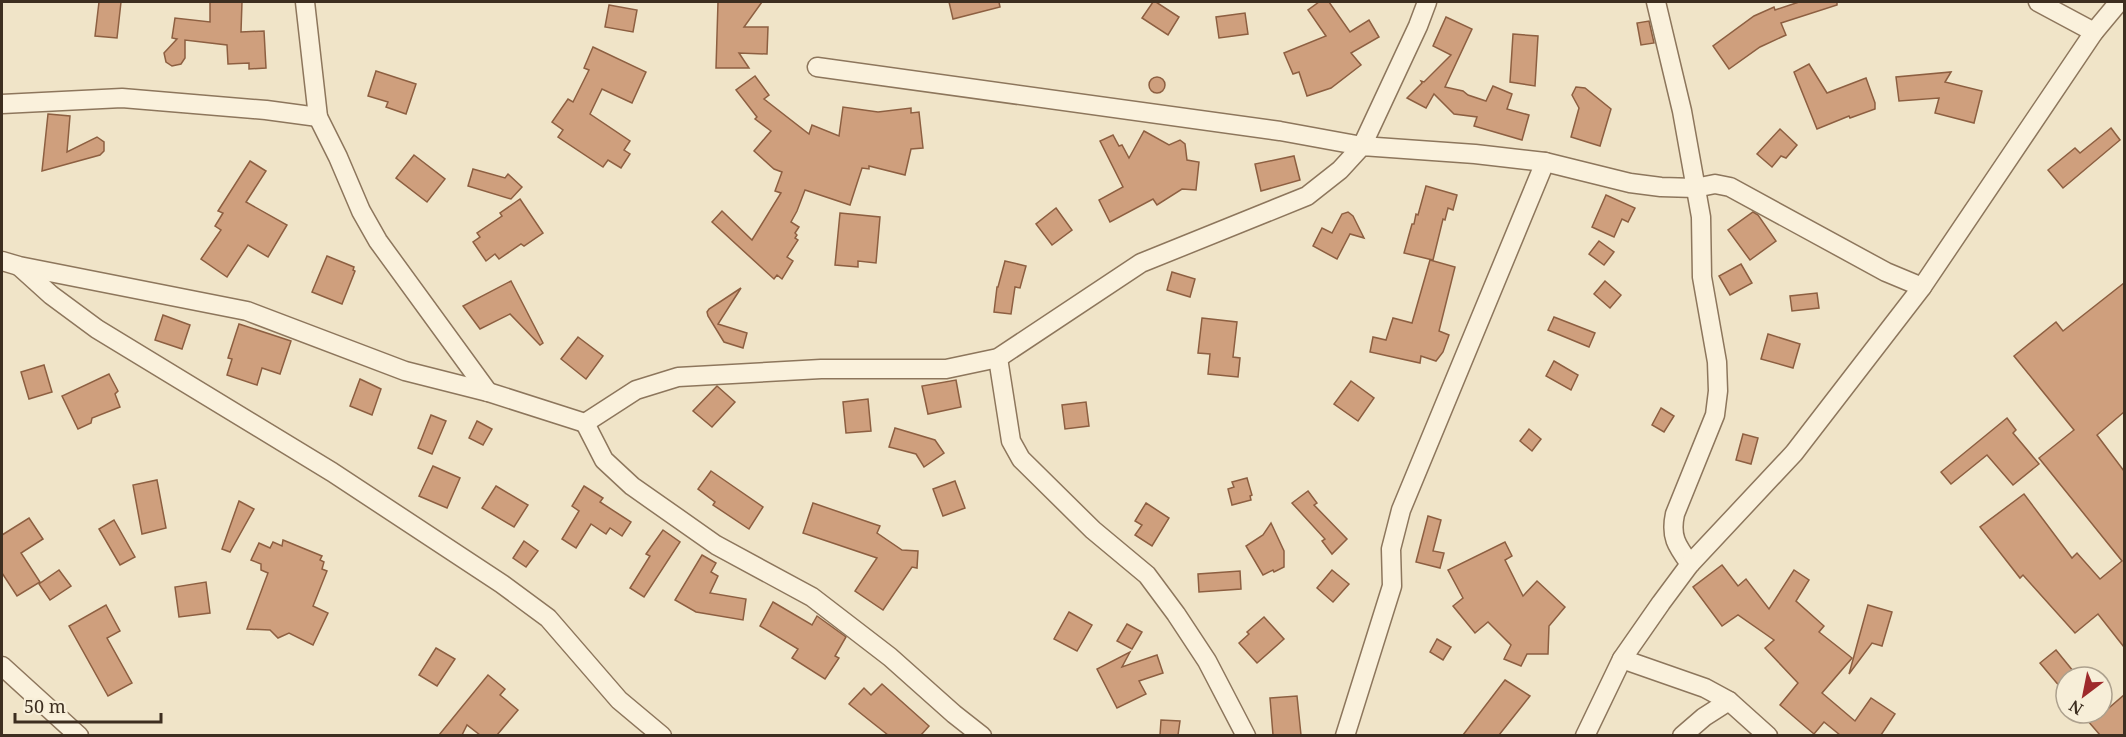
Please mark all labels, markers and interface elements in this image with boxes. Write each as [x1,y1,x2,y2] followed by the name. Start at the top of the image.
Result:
[2054,665,2114,725] north arrow
[15,686,160,724] scale bar
[24,694,66,718] text: 50 m
[2065,695,2087,720] text: N

